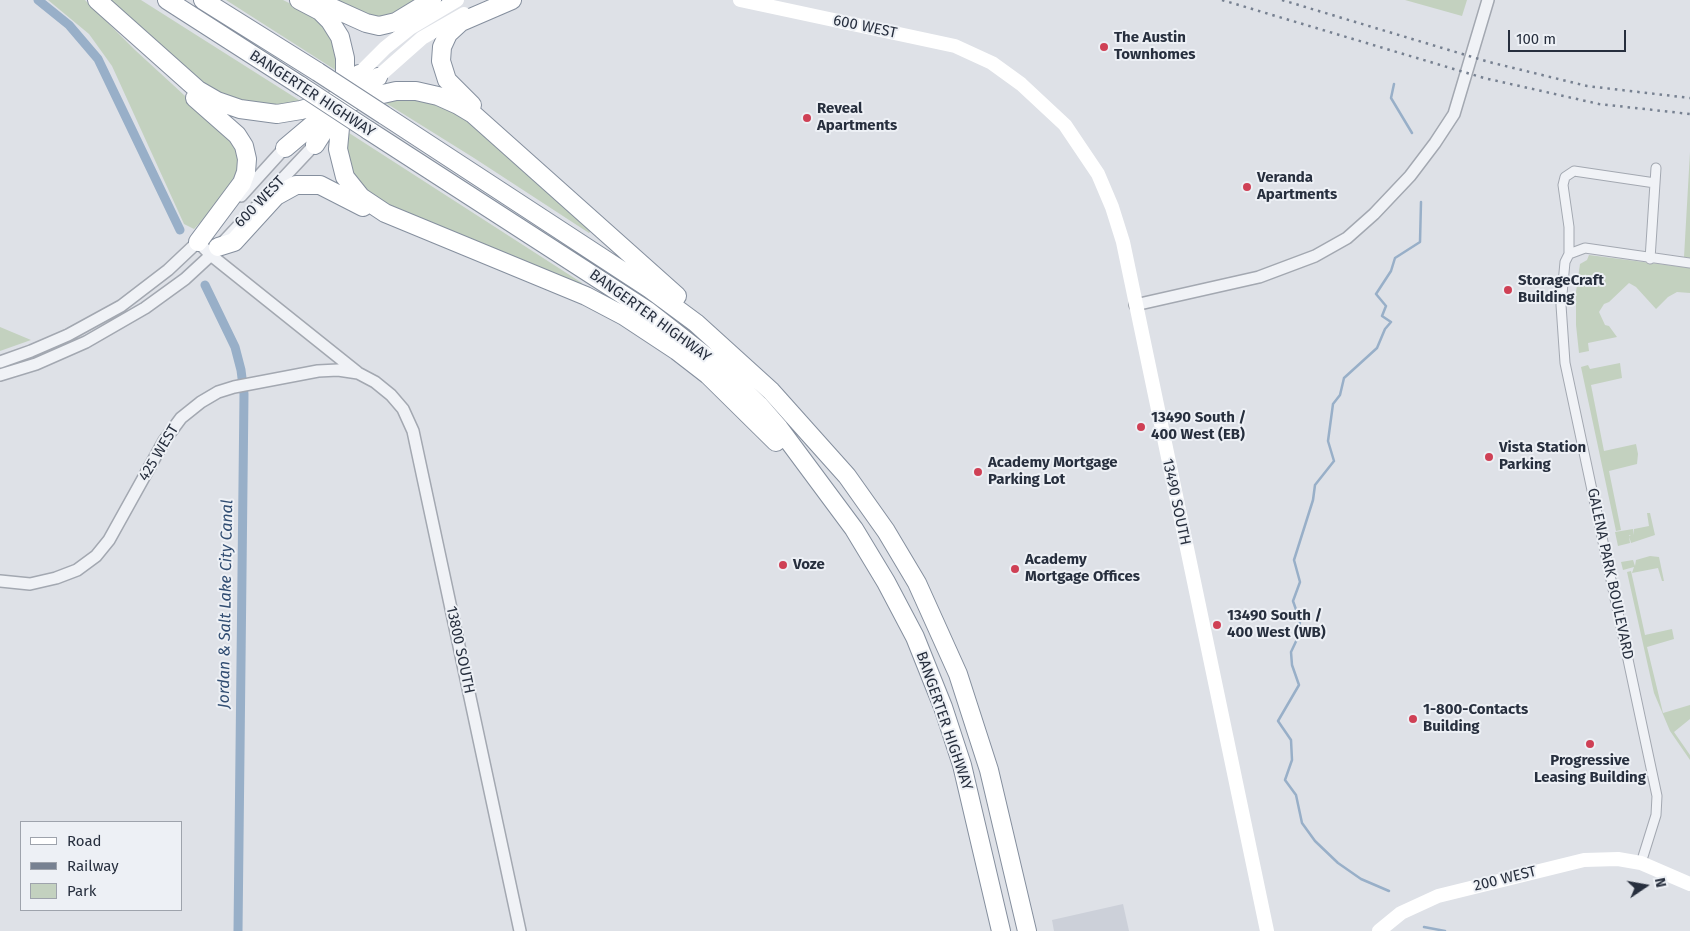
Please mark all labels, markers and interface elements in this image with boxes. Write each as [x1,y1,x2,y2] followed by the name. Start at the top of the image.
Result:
[832,11,898,43] street label: 600 WEST
[1510,20,1628,52] scale bar
[1114,29,1196,64] place label: The Austin Townhomes
[1516,30,1556,48] text: 100 m
[1098,41,1110,53] marker: The Austin Townhomes
[246,47,378,141] street label: BANGERTER HIGHWAY
[817,100,897,135] place label: Reveal Apartments
[801,112,813,124] marker: Reveal Apartments
[1257,169,1337,204] place label: Veranda Apartments
[231,173,289,231] street label: 600 WEST
[1241,181,1253,193] marker: Veranda Apartments
[586,266,714,366] street label: BANGERTER HIGHWAY
[1518,272,1604,307] place label: StorageCraft Building
[1502,284,1514,296] marker: StorageCraft Building
[1151,409,1246,444] place label: 13490 South / 400 West (EB)
[1135,421,1147,433] marker: 13490 South / 400 West (EB)
[135,422,183,484] street label: 425 WEST
[1499,439,1586,474] place label: Vista Station Parking
[1483,451,1495,463] marker: Vista Station Parking
[988,454,1118,489] place label: Academy Mortgage Parking Lot
[1158,457,1194,547] street label: 13490 SOUTH
[972,466,984,478] marker: Academy Mortgage Parking Lot
[1583,487,1637,661] street label: GALENA PARK BOULEVARD
[215,500,237,708] water label: Jordan & Salt Lake City Canal
[1025,551,1140,586] place label: Academy Mortgage Offices
[793,556,825,574] place label: Voze
[777,559,789,571] marker: Voze
[1009,563,1021,575] marker: Academy Mortgage Offices
[442,604,478,696] street label: 13800 SOUTH
[1227,607,1326,642] place label: 13490 South / 400 West (WB)
[1211,619,1223,631] marker: 13490 South / 400 West (WB)
[912,649,976,793] street label: BANGERTER HIGHWAY
[1423,701,1528,736] place label: 1-800-Contacts Building
[1407,713,1419,725] marker: 1-800-Contacts Building
[1584,738,1596,750] marker: Progressive Leasing Building
[1534,752,1646,787] place label: Progressive Leasing Building
[20,821,182,911] legend
[67,832,102,850] text: Road
[67,857,119,875] text: Railway
[1620,861,1670,911] north arrow
[1472,863,1538,895] street label: 200 WEST
[1651,876,1669,889] text: N
[67,882,97,900] text: Park

